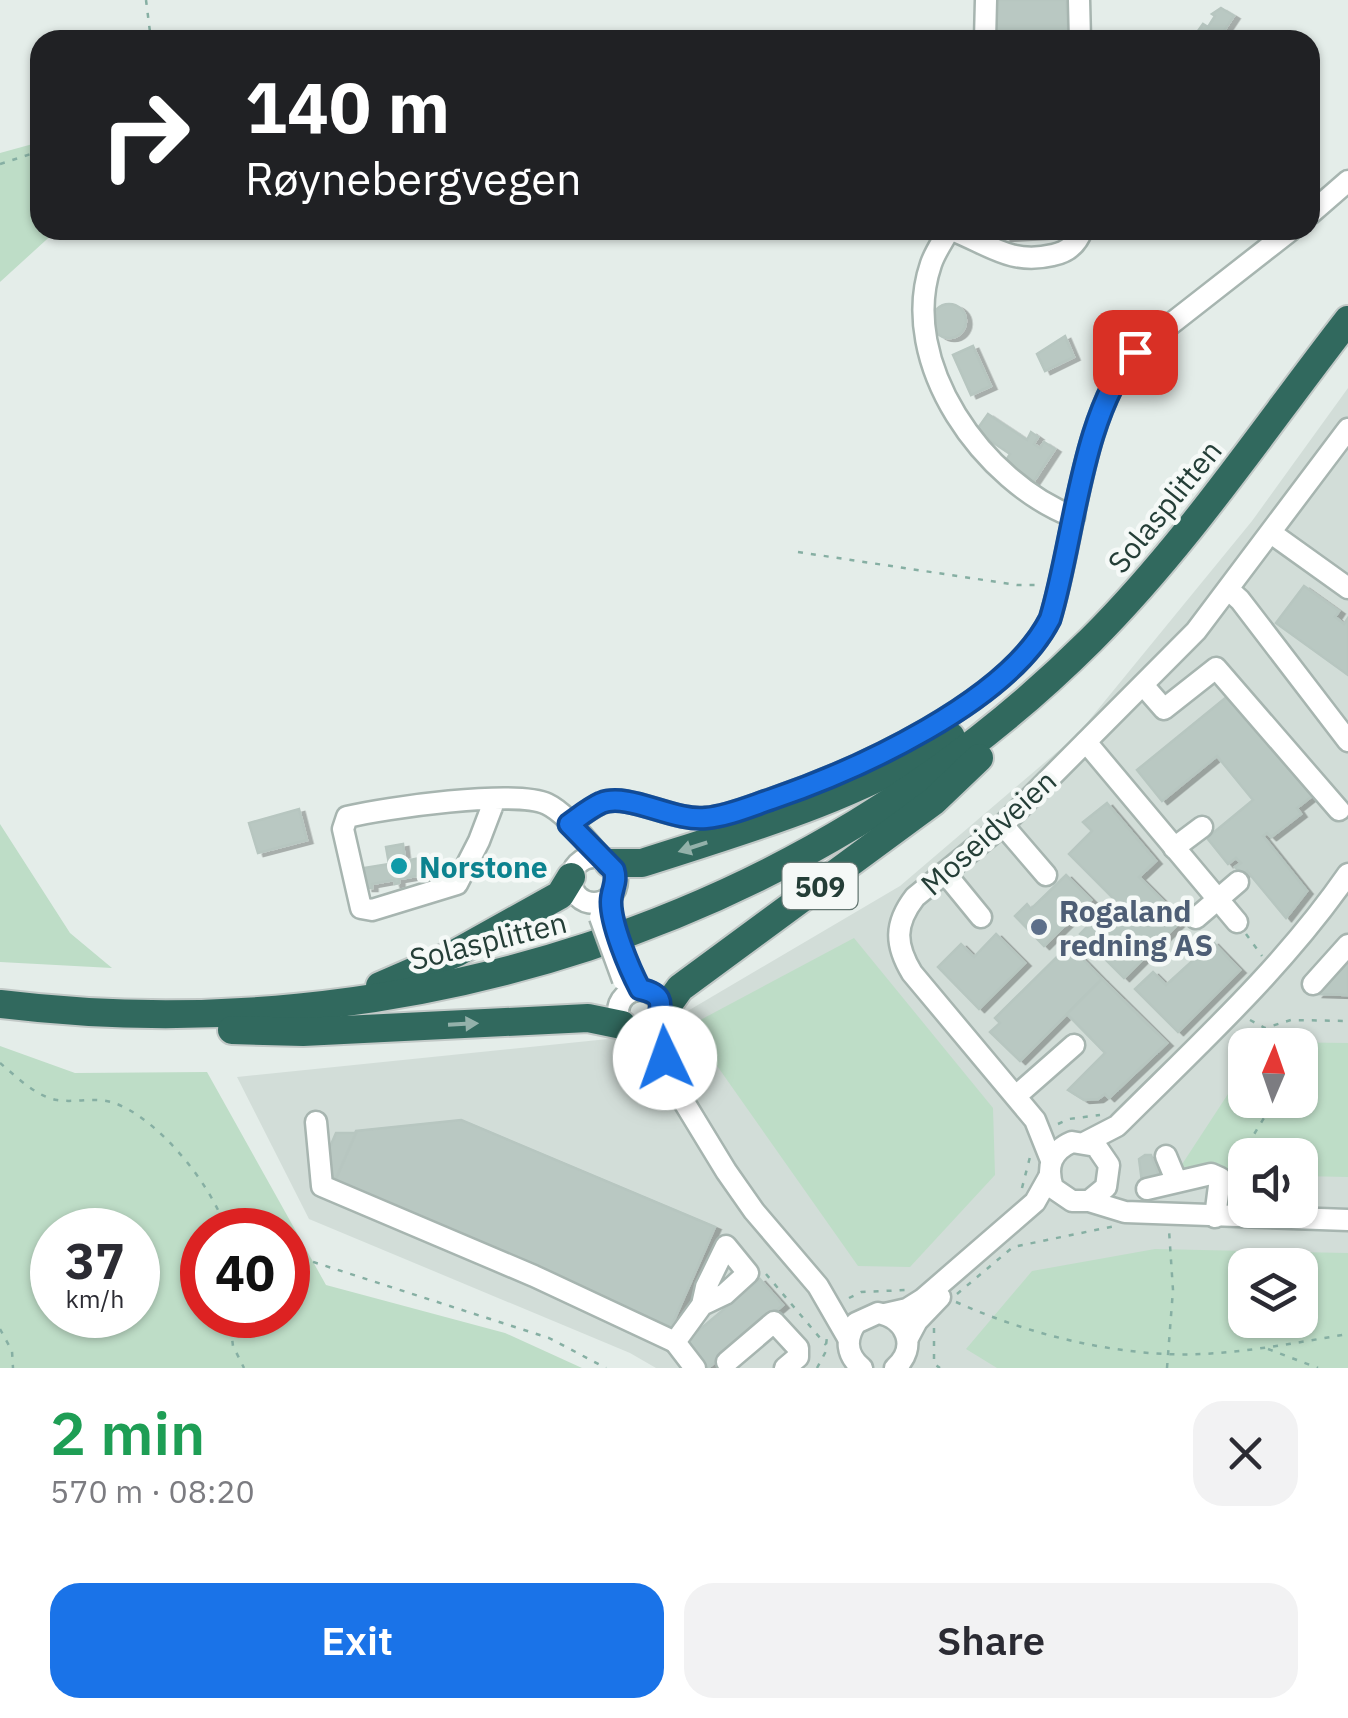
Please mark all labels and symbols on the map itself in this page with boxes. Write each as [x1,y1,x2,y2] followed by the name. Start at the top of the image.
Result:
[1093,310,1178,395] pin
[1098,431,1230,581] street label: Solasplitten
[912,761,1064,903] street label: Moseidveien
[678,840,708,855] one-way arrow
[419,847,548,886] place label: Norstone
[388,855,410,877] marker: Norstone
[782,863,858,909] road number: 509
[1059,891,1213,964] place label: Rogaland redning AS
[406,902,570,978] street label: Solasplitten
[1028,916,1050,938] marker: Rogaland redning AS
[613,1006,717,1110] position arrow
[447,1016,479,1032] one-way arrow
[1228,1028,1318,1118] north arrow
[180,1208,310,1338] speed limit sign: 40

